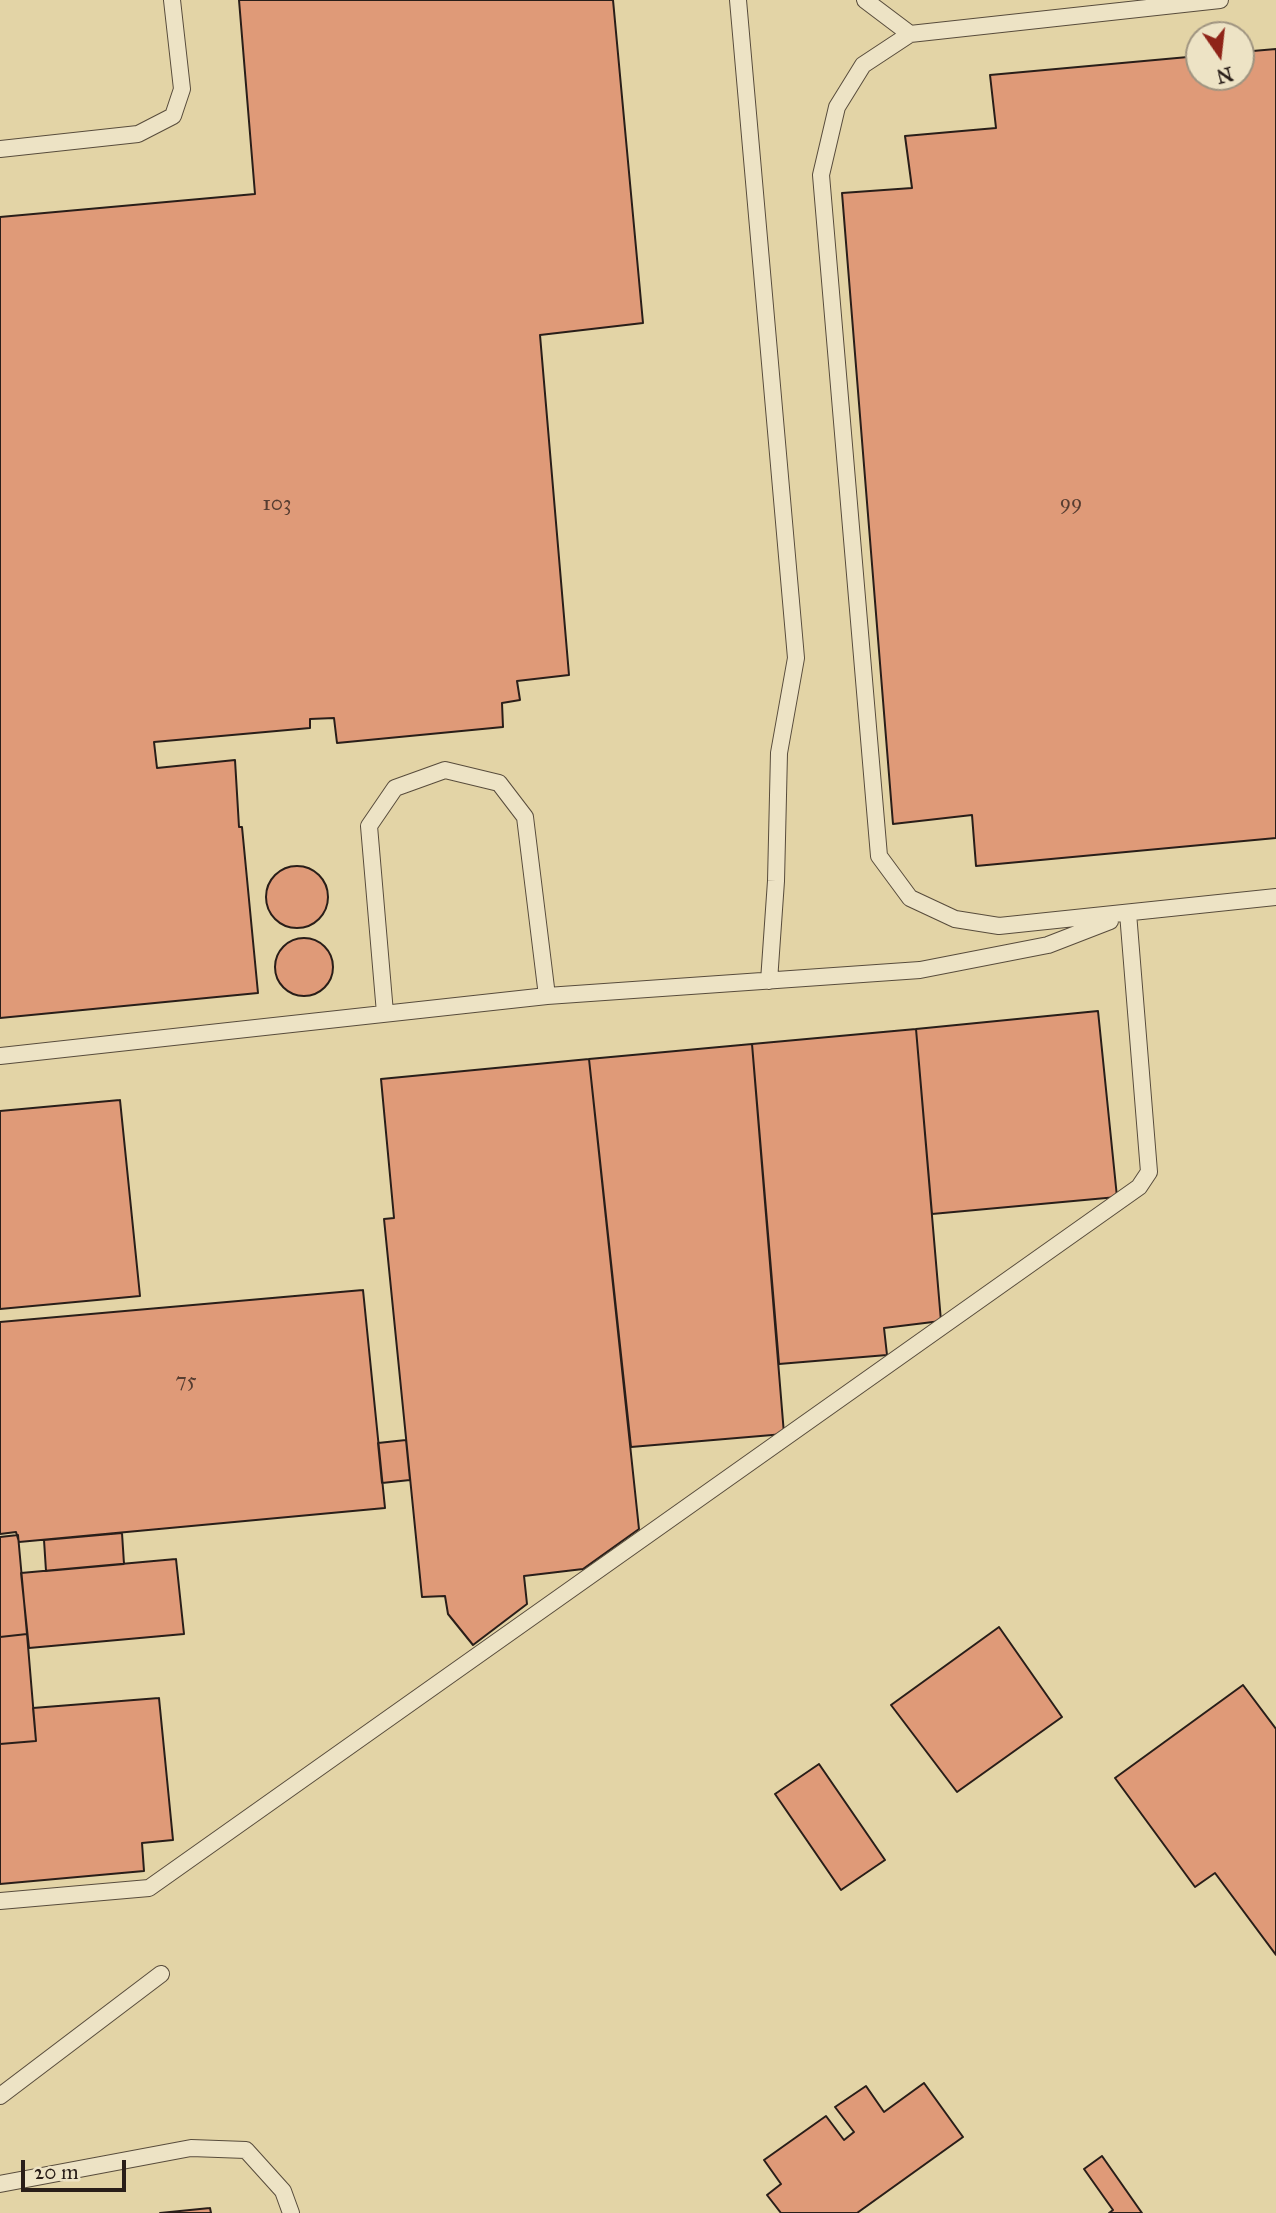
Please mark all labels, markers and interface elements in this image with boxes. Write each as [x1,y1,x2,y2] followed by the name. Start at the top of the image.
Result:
[1185,21,1255,91] north arrow
[1214,62,1235,88] text: N
[1060,491,1082,517] house number: 99
[263,492,291,518] house number: 103
[176,1369,196,1395] house number: 75
[24,2146,130,2190] scale bar
[34,2159,79,2185] text: 20 m

